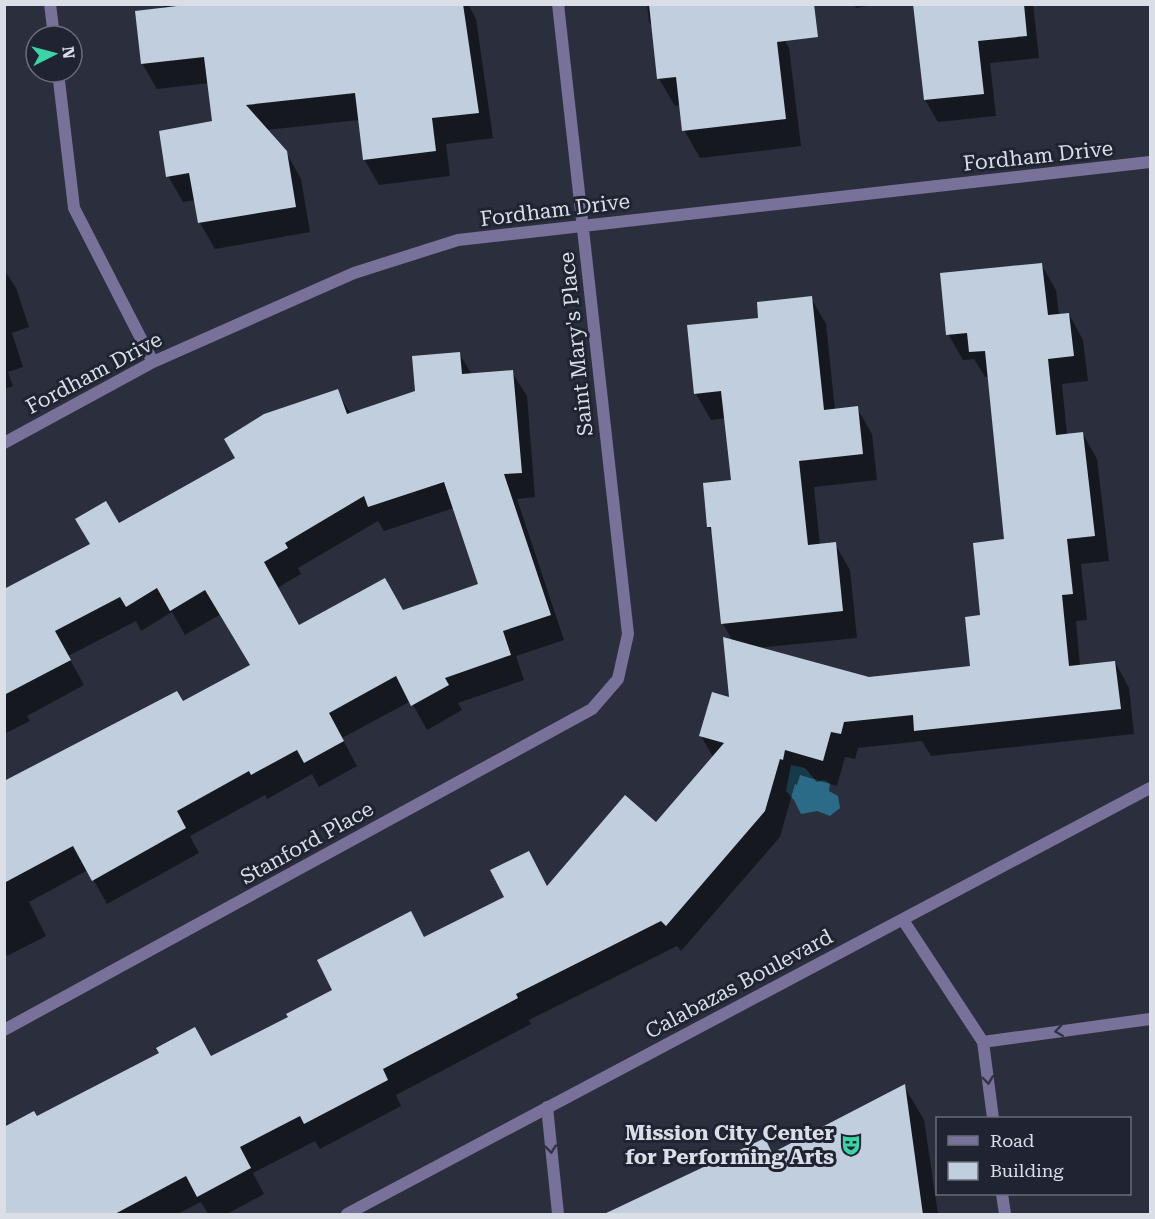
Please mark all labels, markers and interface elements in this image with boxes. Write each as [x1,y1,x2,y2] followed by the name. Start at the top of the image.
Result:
[24,24,84,84] north arrow
[58,45,79,60] text: N
[962,136,1114,176] street label: Fordham Drive
[479,189,631,231] street label: Fordham Drive
[554,251,598,437] street label: Saint Mary's Place
[22,327,166,419] street label: Fordham Drive
[236,797,378,889] street label: Stanford Place
[641,924,837,1044] street label: Calabazas Boulevard
[1055,1024,1064,1036] one-way arrow
[981,1075,993,1085] one-way arrow
[936,1117,1131,1195] legend
[625,1121,834,1169] place label: Mission City Center for Performing Arts
[990,1130,1035,1151] text: Road
[839,1133,863,1157] theatre icon: Mission City Center for Performing Arts
[544,1144,557,1153] one-way arrow
[990,1160,1064,1181] text: Building

